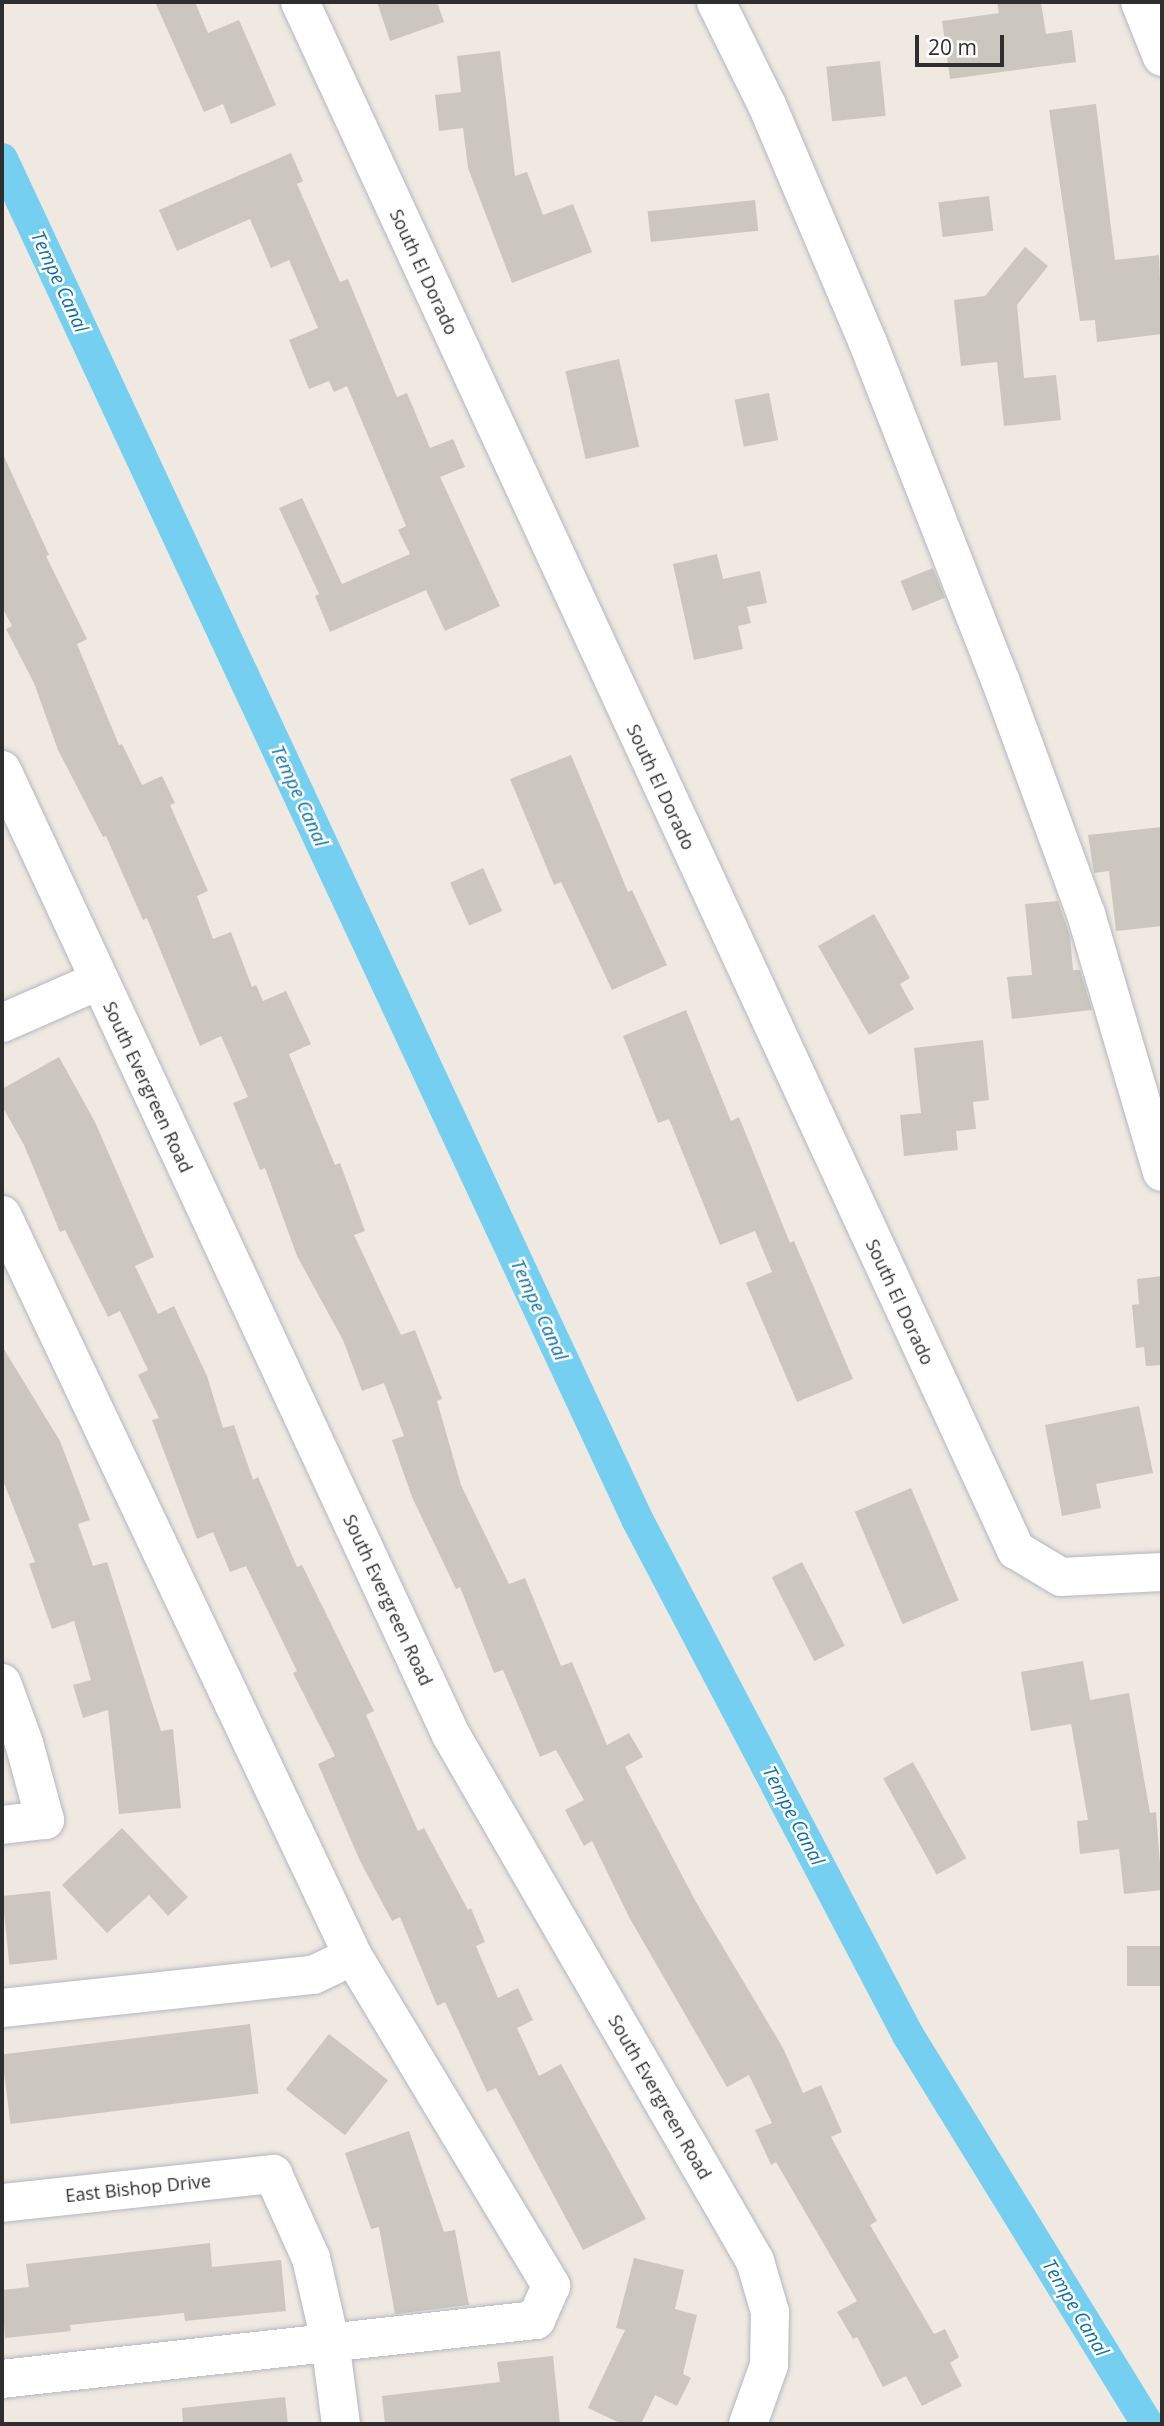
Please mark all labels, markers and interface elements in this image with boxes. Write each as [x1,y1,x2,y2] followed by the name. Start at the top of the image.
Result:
[919,21,1008,65] scale bar
[928,33,977,61] text: 20 m
[385,206,463,338] street label: South El Dorado
[26,228,92,336] water label: Tempe Canal
[622,721,700,853] street label: South El Dorado
[266,742,332,850] water label: Tempe Canal
[99,998,197,1176] street label: South Evergreen Road
[861,1236,939,1368] street label: South El Dorado
[506,1256,572,1364] water label: Tempe Canal
[339,1511,437,1689] street label: South Evergreen Road
[757,1762,829,1870] water label: Tempe Canal
[604,2011,716,2183] street label: South Evergreen Road
[64,2170,212,2206] street label: East Bishop Drive
[1037,2255,1113,2361] water label: Tempe Canal

